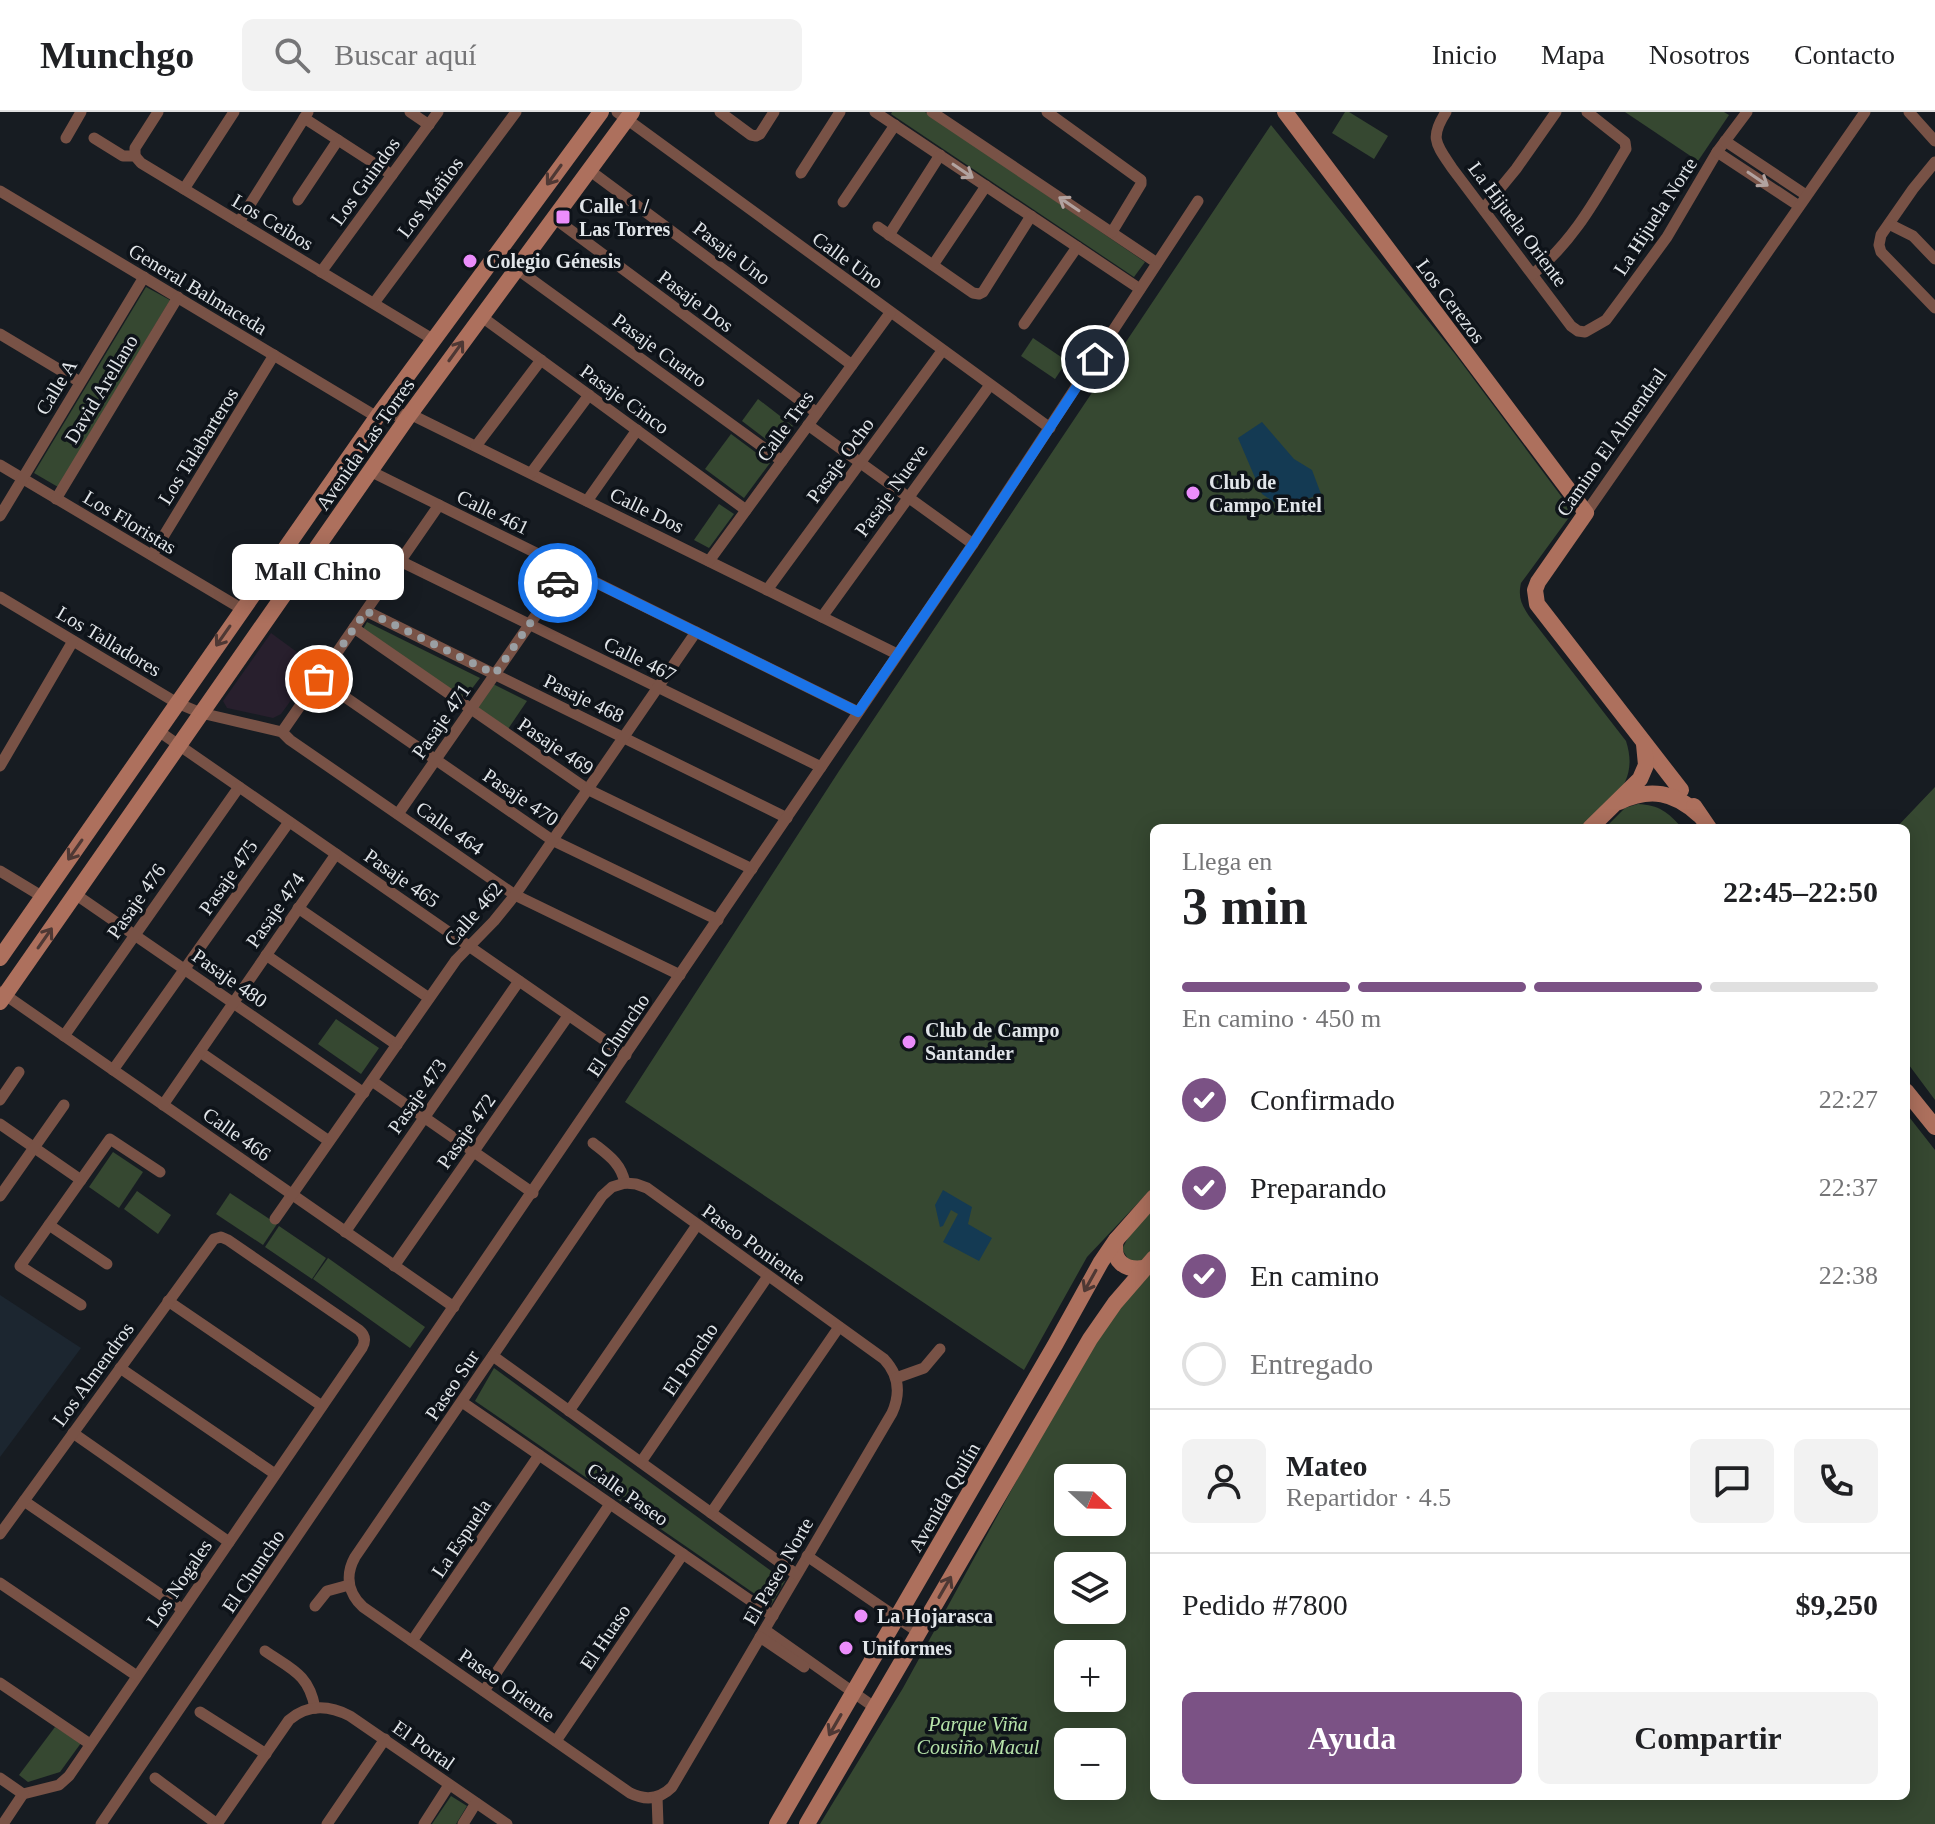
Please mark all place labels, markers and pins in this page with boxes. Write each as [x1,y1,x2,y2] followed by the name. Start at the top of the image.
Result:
[579,195,671,240] place label: Calle 1 / Las Torres
[554,208,572,226] marker: Calle 1 / Las Torres
[486,250,621,273] place label: Colegio Génesis
[461,252,479,270] marker: Colegio Génesis
[1061,325,1129,393] pin
[1209,471,1322,517] place label: Club de Campo Entel
[1184,484,1202,502] marker: Club de Campo Entel
[233,543,405,599] callout: Mall Chino
[285,645,353,713] pin
[925,1019,1059,1064] place label: Club de Campo Santander
[900,1033,918,1051] marker: Club de Campo Santander
[877,1605,993,1628] place label: La Hojarasca
[852,1607,870,1625] marker: La Hojarasca
[862,1637,952,1659] place label: Uniformes
[837,1639,855,1657] marker: Uniformes

